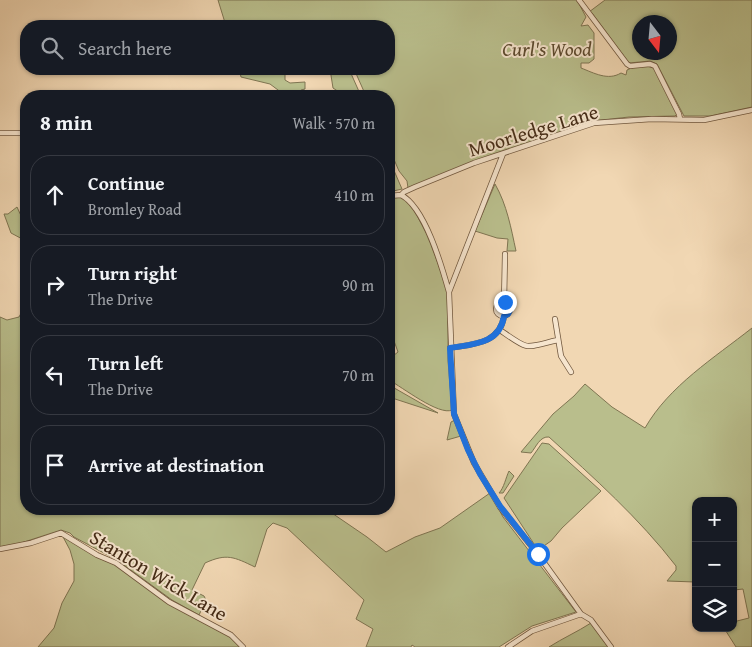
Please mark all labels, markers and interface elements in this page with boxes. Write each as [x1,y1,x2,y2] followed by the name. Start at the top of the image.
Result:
[632,15,677,60] north arrow
[20,20,395,75] search box
[38,34,66,62] icon: search
[78,34,172,62] text: Search here
[502,34,592,63] park label: Curl's Wood
[465,97,601,163] street label: Moorledge Lane
[40,107,92,138] text: 8 min
[292,111,375,135] text: Walk · 570 m
[88,169,165,197] text: Continue
[41,181,69,209] icon: ahead
[334,183,374,207] text: 410 m
[88,197,182,221] text: Bromley Road
[88,259,177,287] text: Turn right
[41,271,69,299] icon: right
[342,273,374,297] text: 90 m
[88,287,153,311] text: The Drive
[494,291,517,314] route end
[88,349,163,377] text: Turn left
[41,361,69,389] icon: left
[342,363,374,387] text: 70 m
[88,377,153,401] text: The Drive
[41,451,69,479] icon: arrive
[88,451,264,479] text: Arrive at destination
[692,497,737,632] map controls
[692,497,737,542] button: +
[85,522,233,628] street label: Stanton Wick Lane
[692,542,737,587] button: −
[527,543,550,566] route start
[692,587,737,632] button: layers

